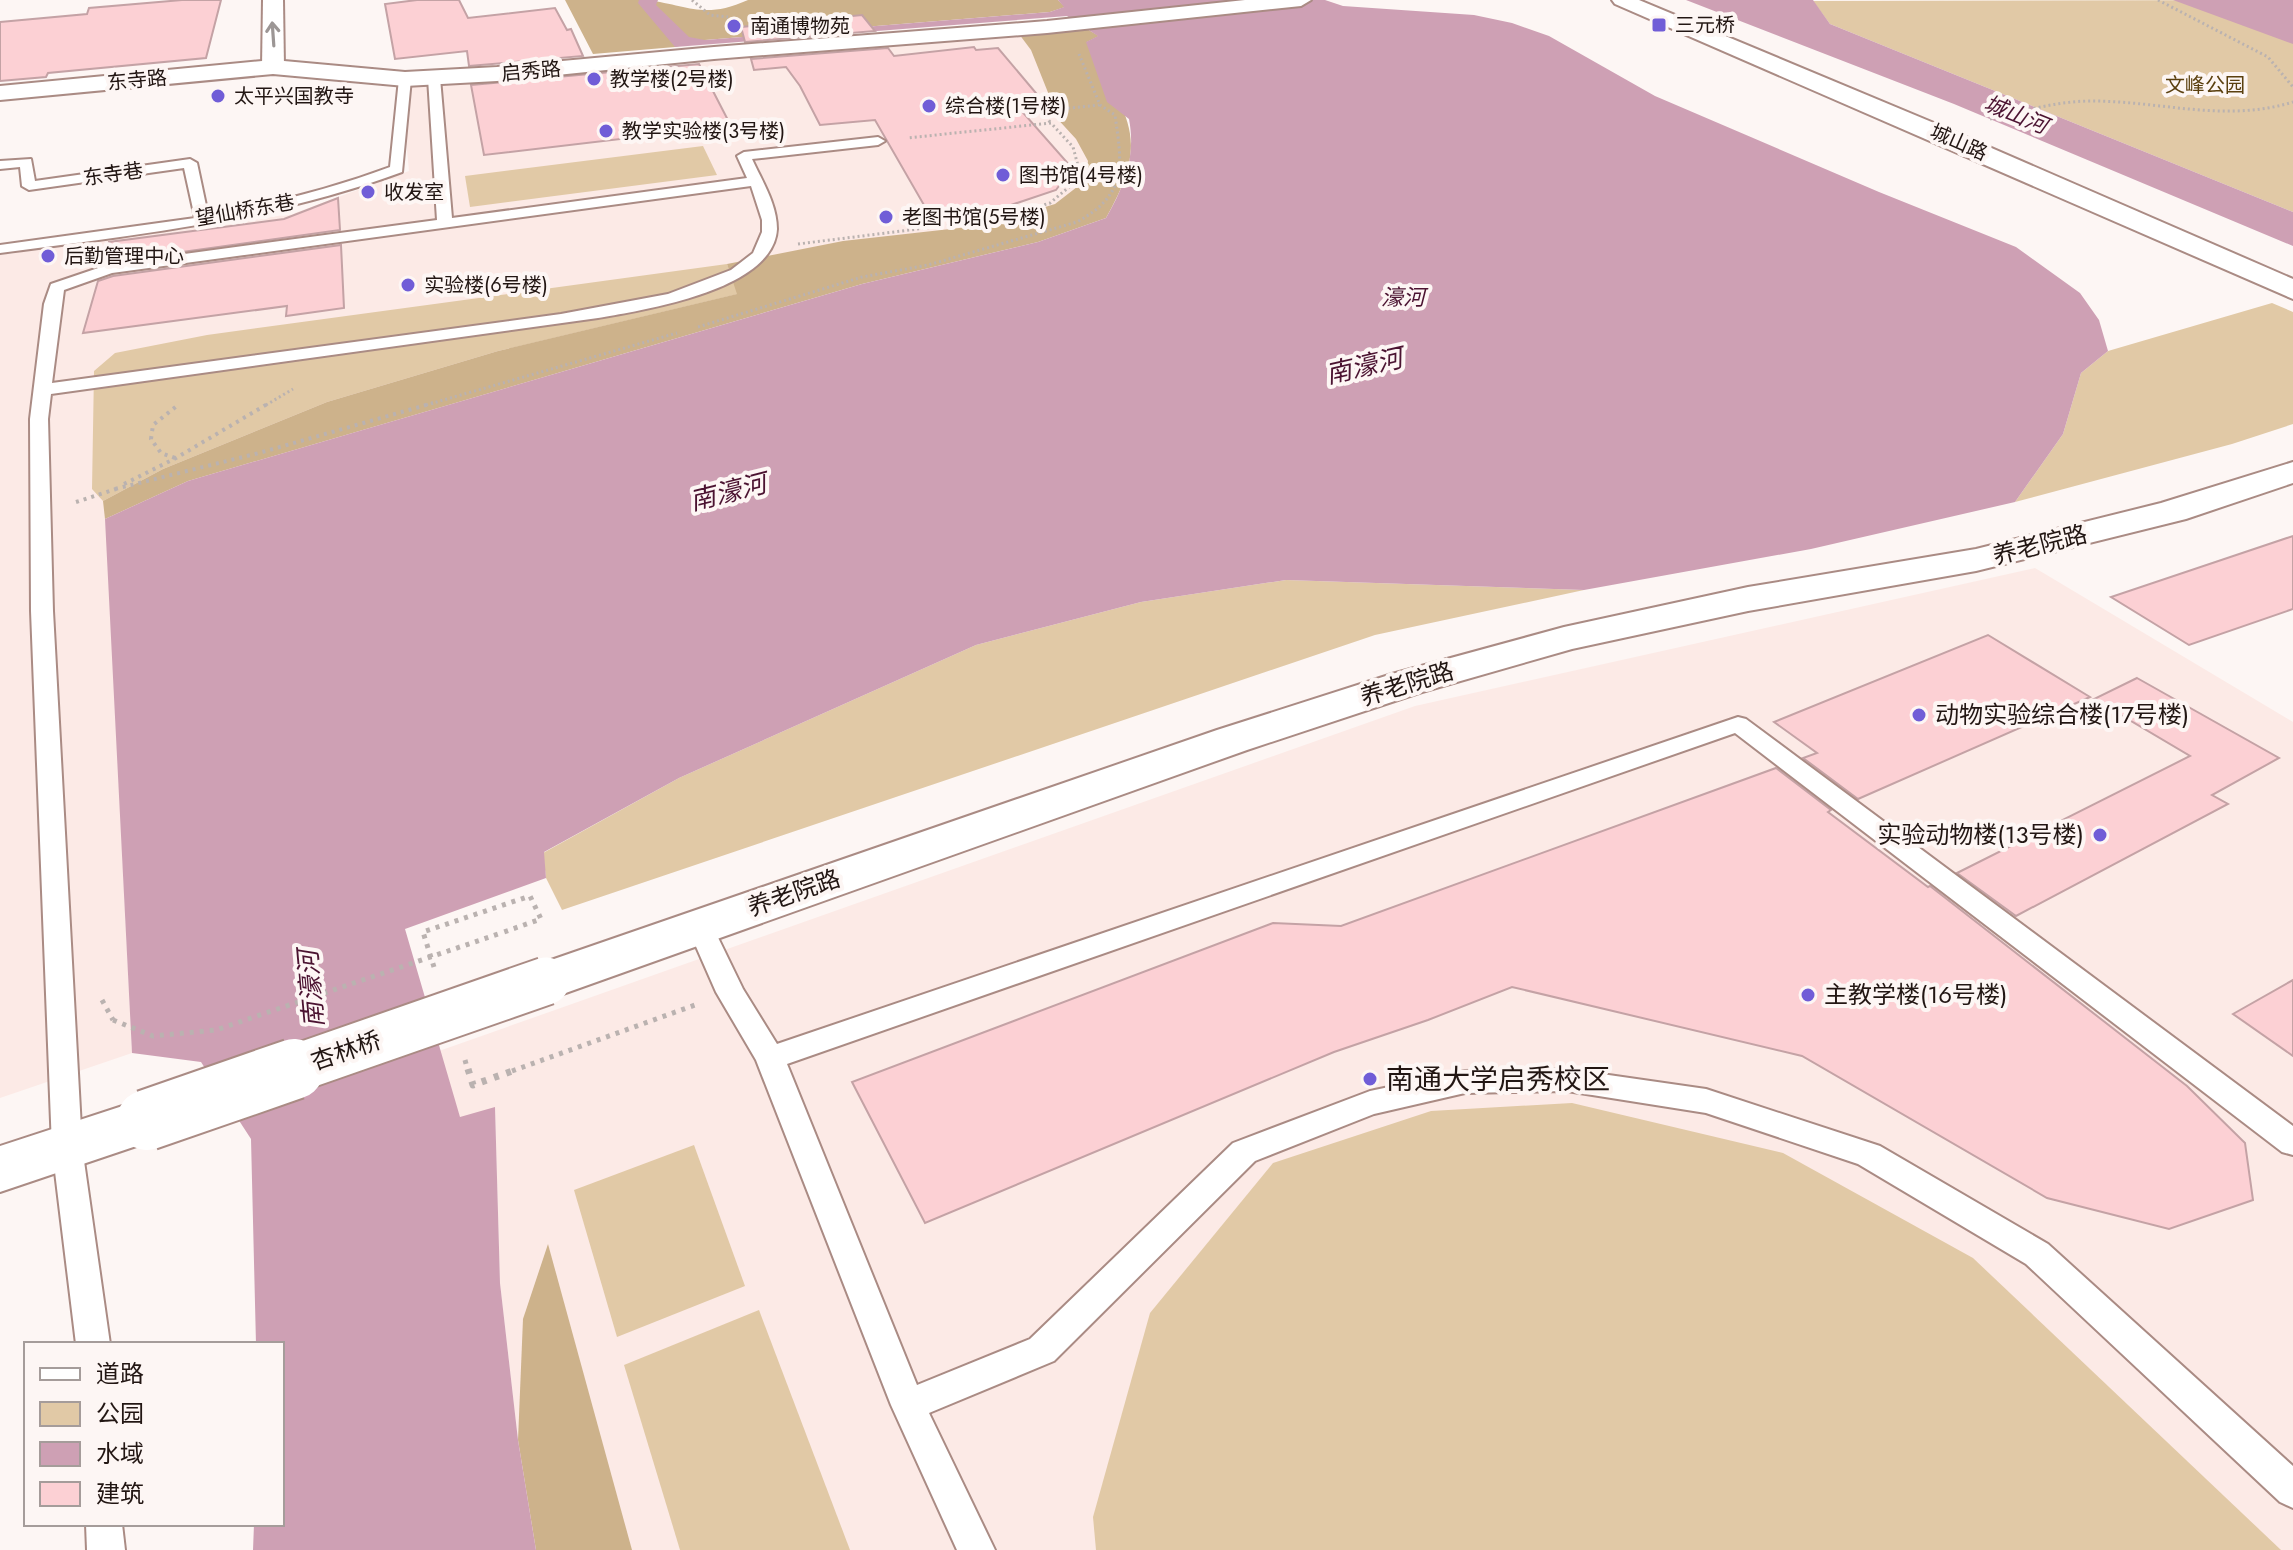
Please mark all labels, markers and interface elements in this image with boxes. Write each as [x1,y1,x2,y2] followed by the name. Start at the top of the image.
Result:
[1675,11,1735,40] place label: 三元桥
[750,12,850,41] place label: 南通博物苑
[1650,16,1668,34] marker: 三元桥
[725,17,743,35] marker: 南通博物苑
[265,21,280,48] one-way arrow
[500,54,562,89] street label: 启秀路
[106,63,168,98] street label: 东寺路
[610,65,734,94] place label: 教学楼(2号楼)
[585,70,603,88] marker: 教学楼(2号楼)
[2165,71,2245,100] park label: 文峰公园
[234,82,354,111] place label: 太平兴国教寺
[209,87,227,105] marker: 太平兴国教寺
[1979,87,2056,143] water label: 城山河
[945,92,1066,121] place label: 综合楼(1号楼)
[920,97,938,115] marker: 综合楼(1号楼)
[622,117,785,146] place label: 教学实验楼(3号楼)
[1925,117,1992,168] street label: 城山路
[597,122,615,140] marker: 教学实验楼(3号楼)
[81,156,145,193] street label: 东寺巷
[1019,161,1143,190] place label: 图书馆(4号楼)
[994,166,1012,184] marker: 图书馆(4号楼)
[384,178,444,207] place label: 收发室
[359,183,377,201] marker: 收发室
[193,188,297,233] street label: 望仙桥东巷
[902,203,1046,232] place label: 老图书馆(5号楼)
[877,208,895,226] marker: 老图书馆(5号楼)
[64,242,184,271] place label: 后勤管理中心
[39,247,57,265] marker: 后勤管理中心
[424,271,548,300] place label: 实验楼(6号楼)
[399,276,417,294] marker: 实验楼(6号楼)
[1381,281,1429,313] water label: 濠河
[1322,338,1411,393] water label: 南濠河
[686,463,775,520] water label: 南濠河
[1989,516,2091,573] street label: 养老院路
[1356,653,1458,714] street label: 养老院路
[1935,697,2189,732] place label: 动物实验综合楼(17号楼)
[1910,706,1928,724] marker: 动物实验综合楼(17号楼)
[1877,817,2084,852] place label: 实验动物楼(13号楼)
[2091,826,2109,844] marker: 实验动物楼(13号楼)
[743,860,845,925] street label: 养老院路
[288,944,333,1030] water label: 南濠河
[1824,977,2008,1012] place label: 主教学楼(16号楼)
[1799,986,1817,1004] marker: 主教学楼(16号楼)
[306,1022,386,1079] street label: 杏林桥
[1386,1059,1610,1100] place label: 南通大学启秀校区
[1361,1070,1379,1088] marker: 南通大学启秀校区
[24,1342,284,1526] legend
[96,1356,144,1391] text: 道路
[96,1396,144,1431] text: 公园
[96,1436,144,1471] text: 水域
[96,1476,144,1511] text: 建筑

